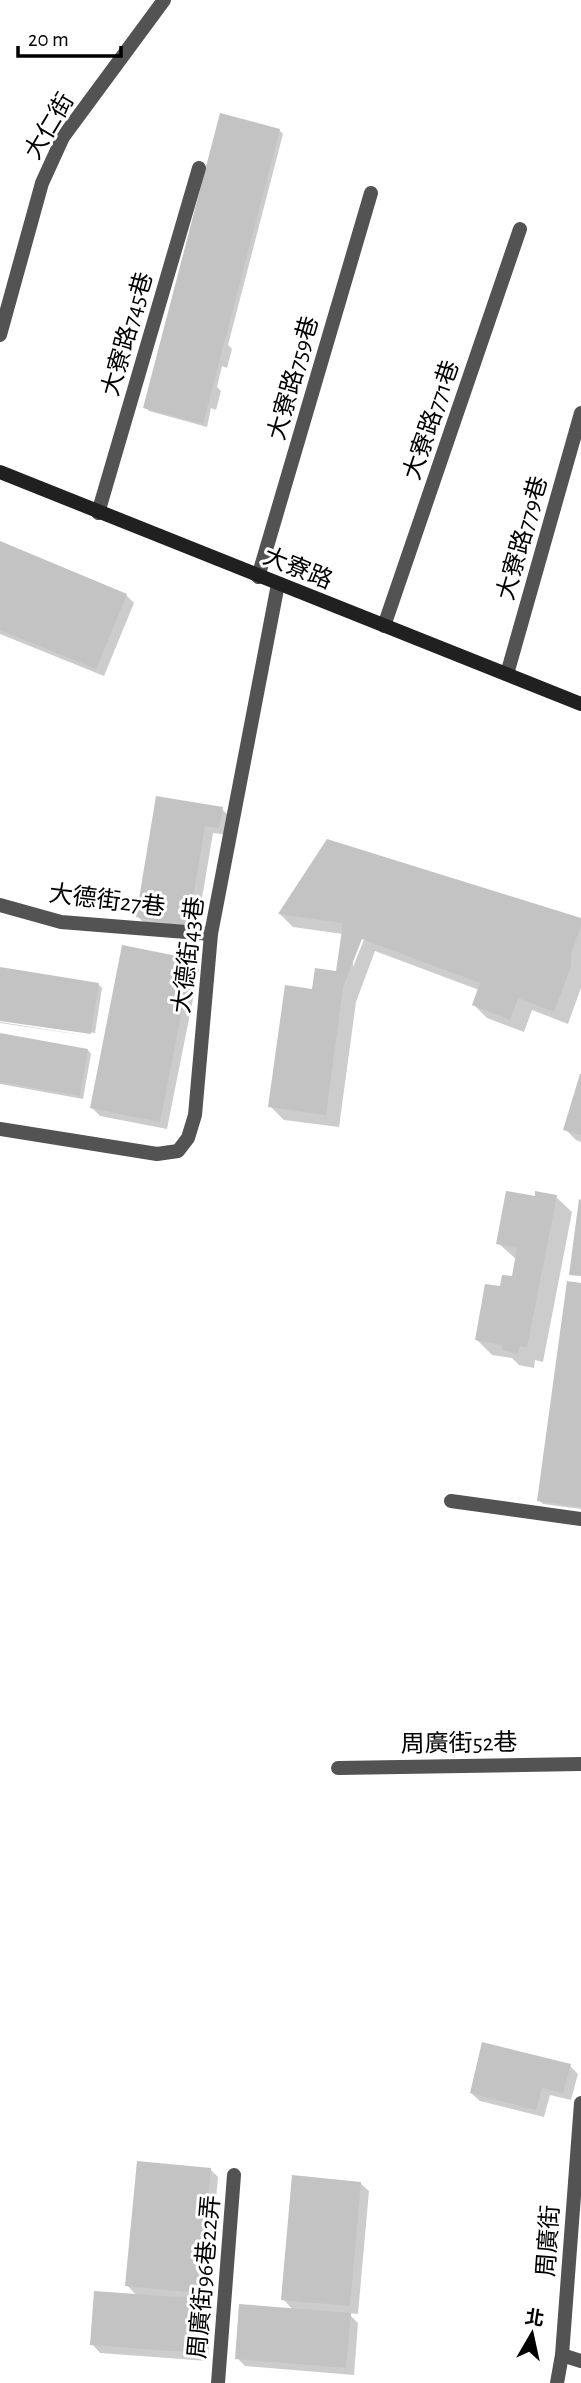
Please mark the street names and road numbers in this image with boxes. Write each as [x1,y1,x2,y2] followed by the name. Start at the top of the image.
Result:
[19,88,79,164] street label: 大仁街
[97,269,157,399] street label: 大寮路745巷
[263,313,323,443] street label: 大寮路759巷
[398,357,464,483] street label: 大寮路771巷
[492,473,552,603] street label: 大寮路779巷
[260,542,336,594] street label: 大寮路
[47,880,167,920] street label: 大德街27巷
[168,895,208,1015] street label: 大德街43巷
[400,1729,518,1757] street label: 周廣街52巷
[184,2194,224,2360] street label: 周廣街96巷22弄
[533,2204,563,2278] street label: 周廣街

